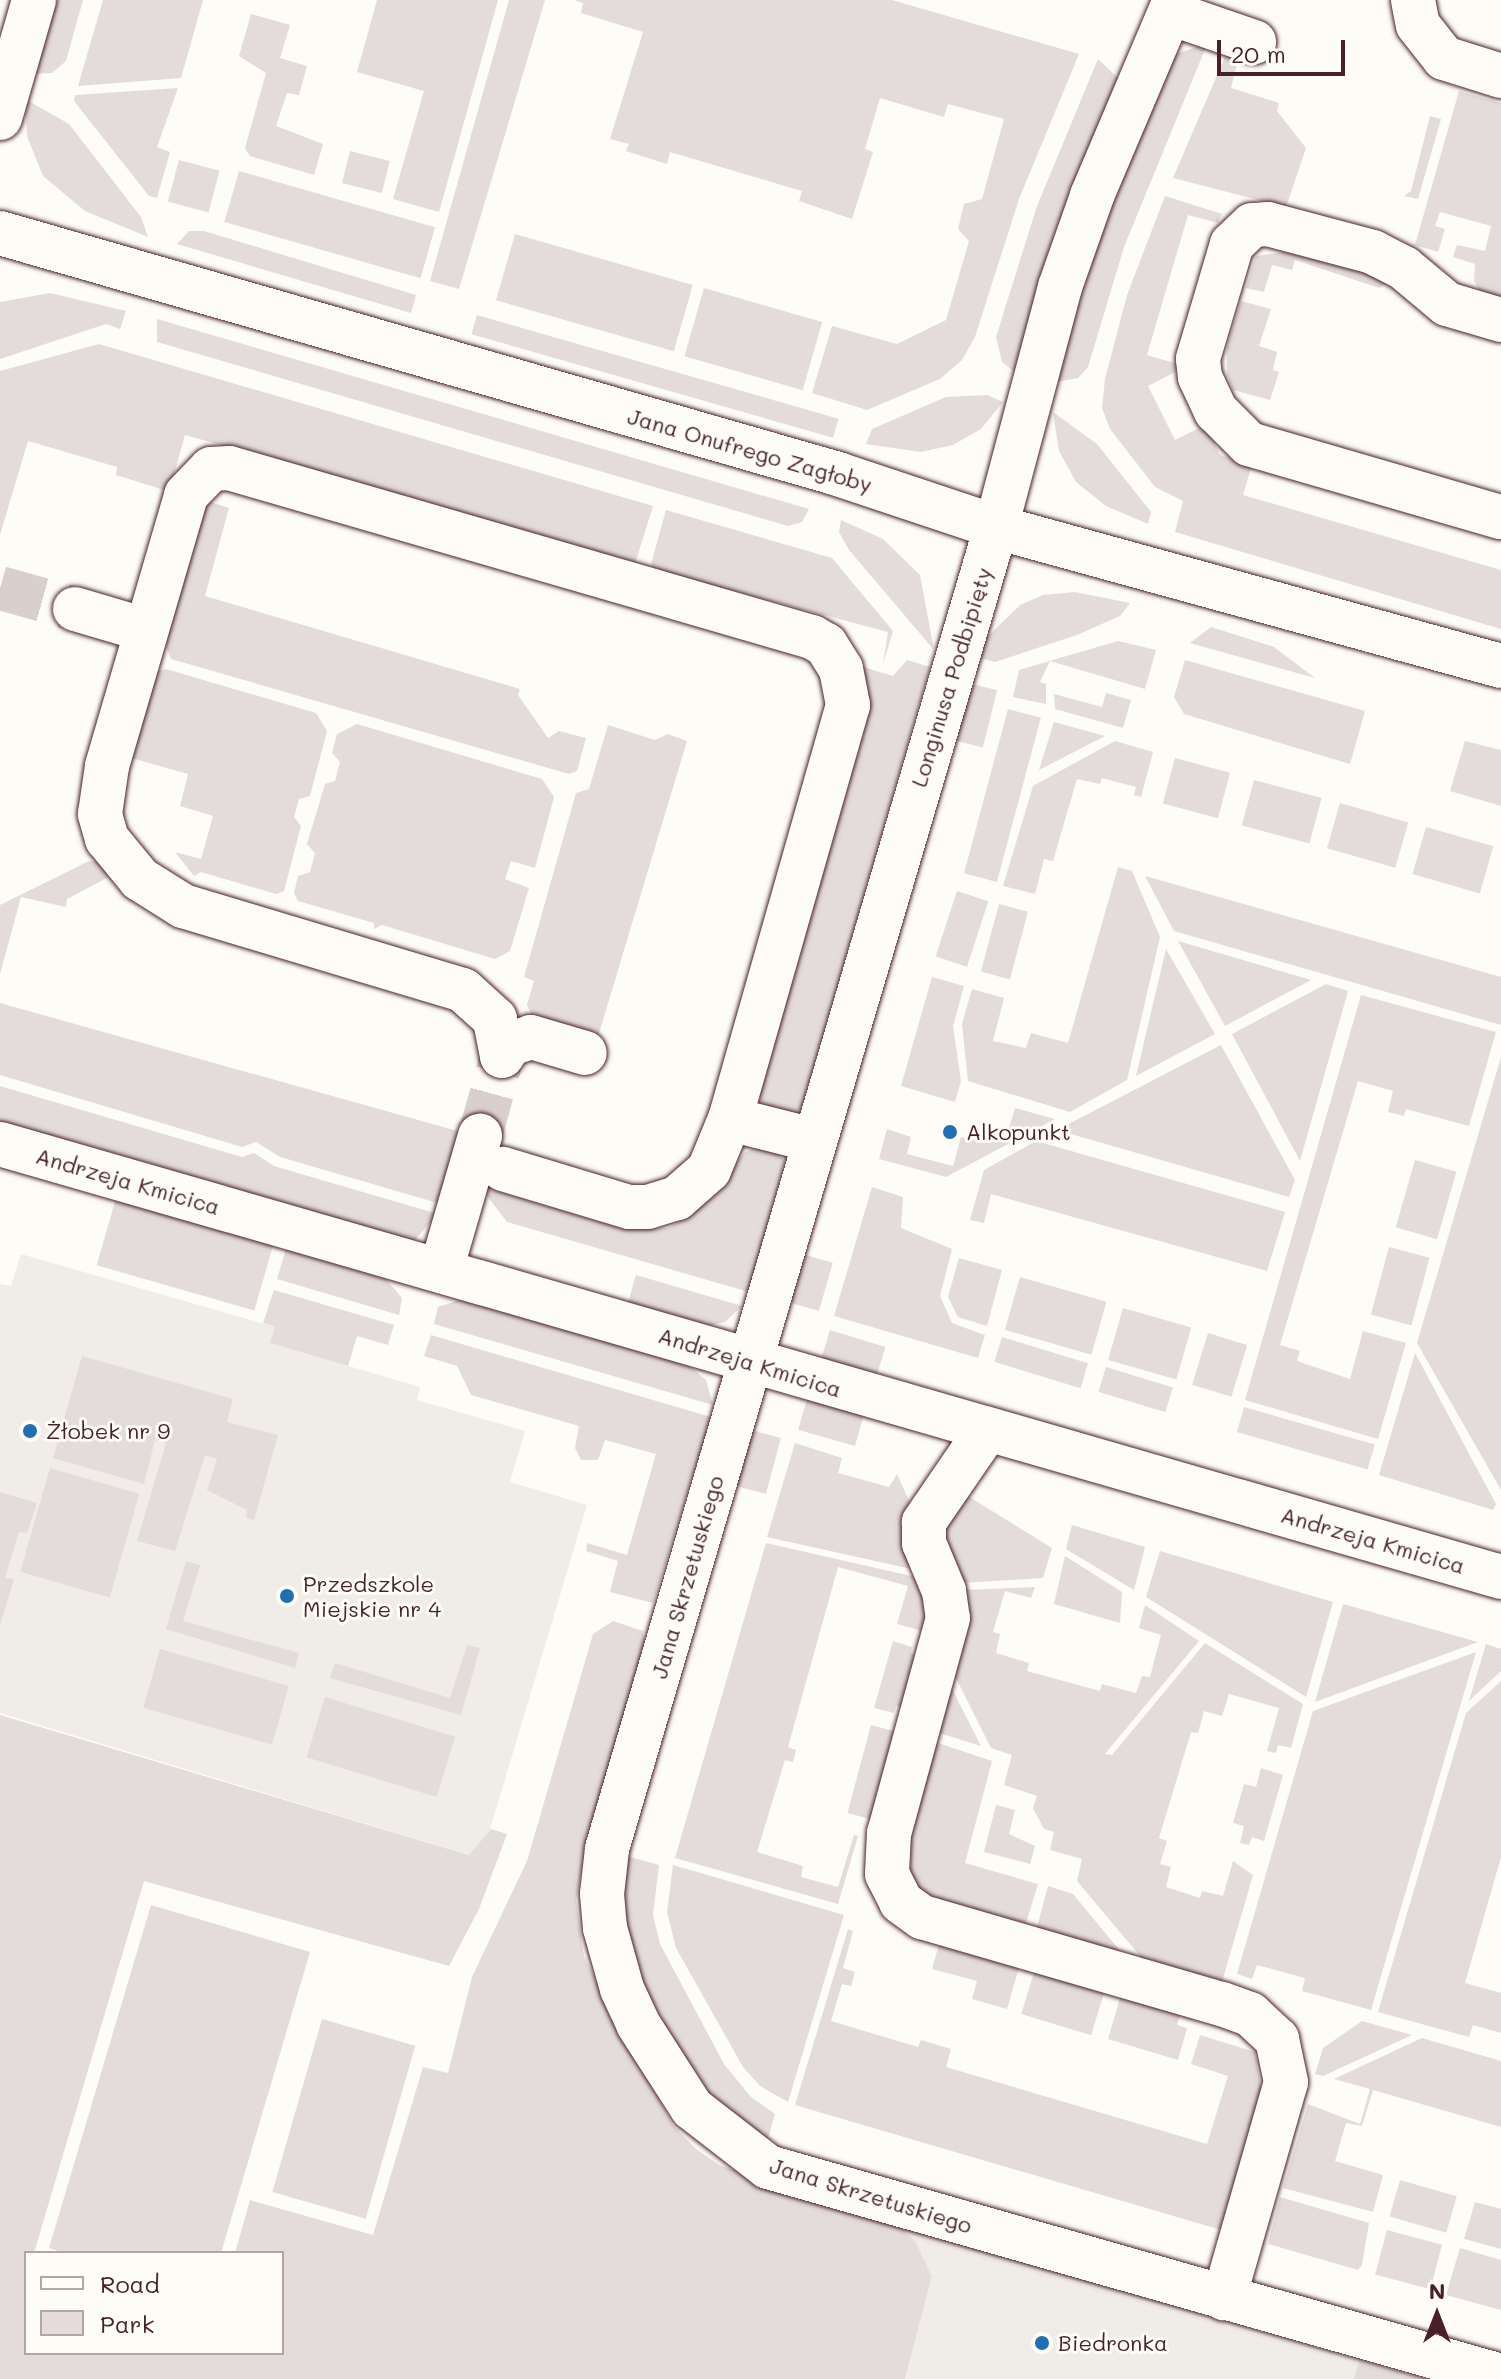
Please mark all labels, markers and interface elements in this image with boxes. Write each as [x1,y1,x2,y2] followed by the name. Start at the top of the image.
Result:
[1221,24,1349,74] scale bar
[1231,38,1286,69] text: 20 m
[625,402,875,498] street label: Jana Onufrego Zagłoby
[905,564,997,790] street label: Longinusa Podbipięty
[966,1119,1071,1145] place label: Alkopunkt
[941,1123,959,1141] marker: Alkopunkt
[33,1142,223,1220] street label: Andrzeja Kmicica
[655,1322,845,1402] street label: Andrzeja Kmicica
[46,1418,170,1444] place label: Żłobek nr 9
[21,1422,39,1440] marker: Żłobek nr 9
[645,1472,729,1682] street label: Jana Skrzetuskiego
[1278,1501,1468,1579] street label: Andrzeja Kmicica
[303,1570,441,1622] place label: Przedszkole Miejskie nr 4
[278,1587,296,1605] marker: Przedszkole Miejskie nr 4
[767,2152,975,2238] street label: Jana Skrzetuskiego
[24,2251,284,2355] legend
[100,2268,160,2299] text: Road
[1397,2275,1477,2355] north arrow
[1429,2276,1445,2305] text: N
[100,2308,154,2339] text: Park
[1058,2330,1168,2356] place label: Biedronka
[1033,2334,1051,2352] marker: Biedronka

